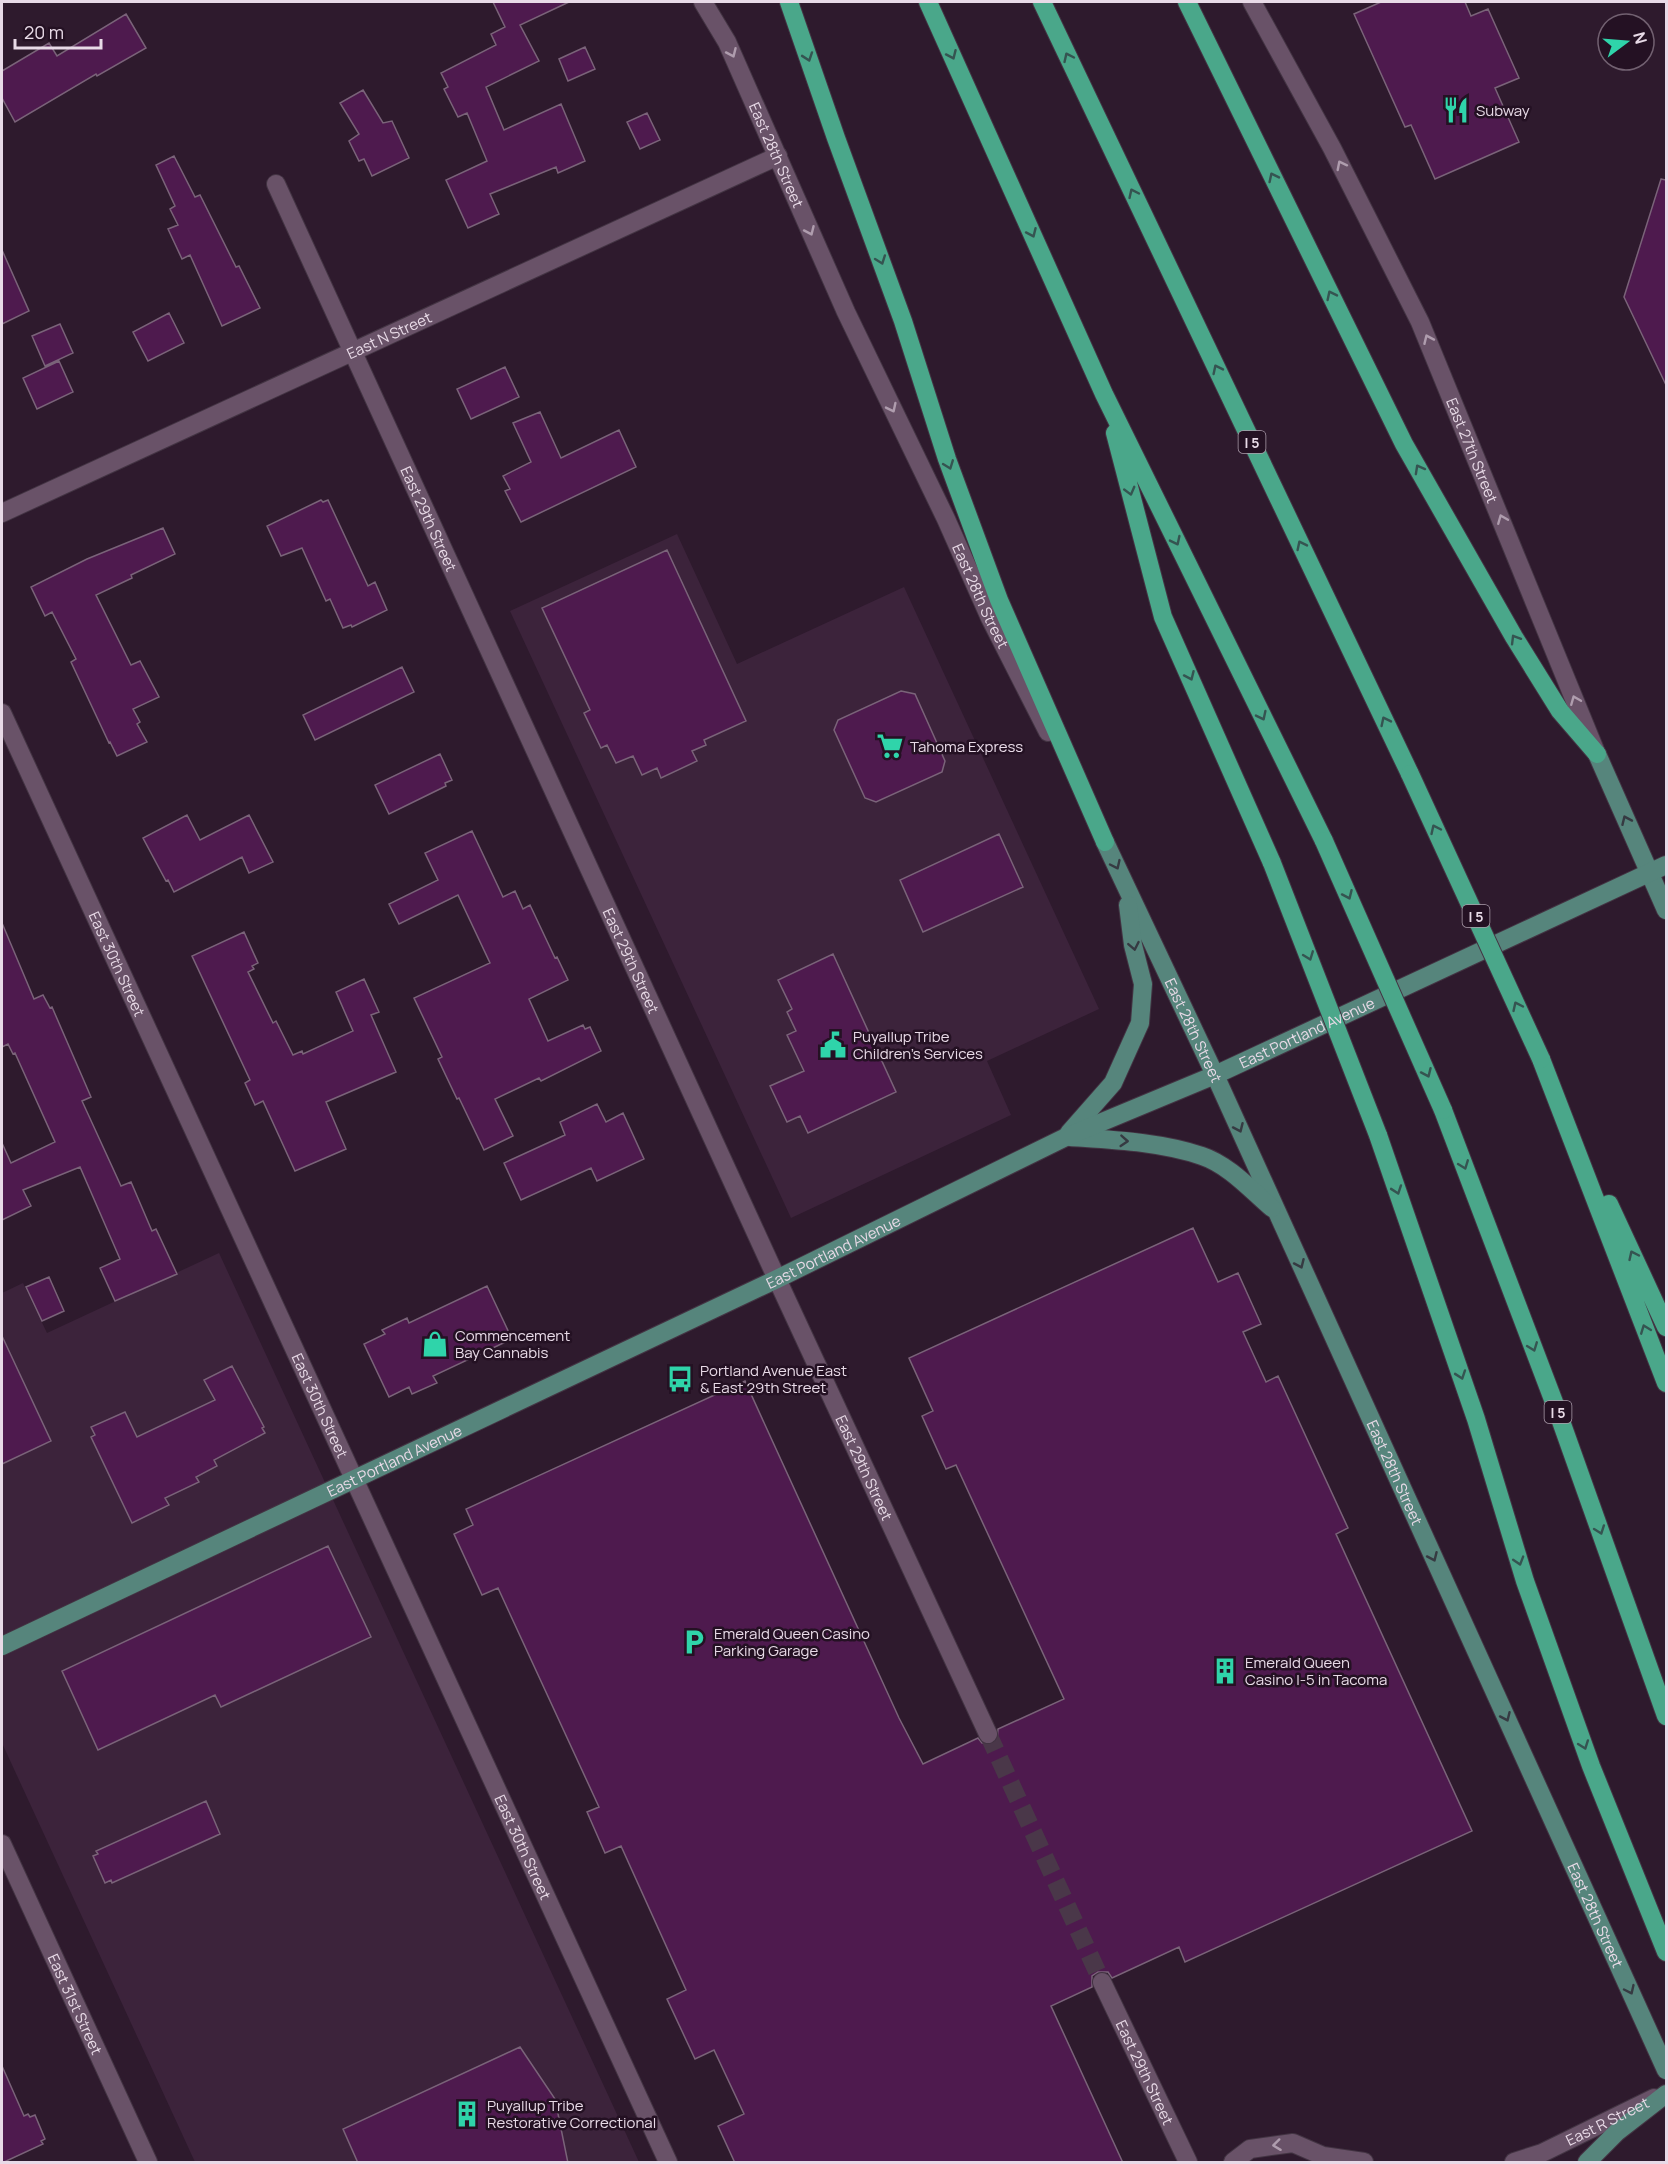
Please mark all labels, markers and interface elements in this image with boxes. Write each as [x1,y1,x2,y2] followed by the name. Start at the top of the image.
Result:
[15,12,100,50] scale bar
[1596,12,1656,72] north arrow
[24,20,64,44] text: 20 m
[1628,29,1653,46] text: N
[724,46,736,57] one-way arrow
[945,48,957,59] one-way arrow
[801,51,813,62] one-way arrow
[1063,52,1075,63] one-way arrow
[1441,95,1471,125] restaurant icon: Subway
[744,99,809,211] street label: East 28th Street
[1476,100,1530,121] place label: Subway
[1336,160,1348,171] one-way arrow
[1269,173,1281,184] one-way arrow
[1128,189,1140,200] one-way arrow
[803,225,815,236] one-way arrow
[1025,226,1037,237] one-way arrow
[873,254,886,265] one-way arrow
[1327,290,1339,301] one-way arrow
[343,306,435,364] street label: East N Street
[1423,335,1435,346] one-way arrow
[1212,365,1224,376] one-way arrow
[1442,394,1503,506] street label: East 27th Street
[885,402,896,413] one-way arrow
[1238,431,1266,453] road number: I 5
[942,459,955,470] one-way arrow
[396,463,462,575] street label: East 29th Street
[1415,465,1426,475] one-way arrow
[1123,485,1135,496] one-way arrow
[1497,515,1509,526] one-way arrow
[1169,534,1181,545] one-way arrow
[948,540,1014,652] street label: East 28th Street
[1297,541,1309,552] one-way arrow
[1511,635,1522,645] one-way arrow
[1183,670,1195,681] one-way arrow
[1570,695,1582,706] one-way arrow
[1255,709,1267,720] one-way arrow
[1381,717,1393,728] one-way arrow
[875,731,905,761] supermarket icon: Tahoma Express
[910,736,1023,757] place label: Tahoma Express
[1621,815,1633,826] one-way arrow
[1431,824,1443,835] one-way arrow
[1108,859,1120,870] one-way arrow
[1341,889,1353,900] one-way arrow
[598,905,665,1017] street label: East 29th Street
[1462,905,1490,927] road number: I 5
[84,908,150,1020] street label: East 30th Street
[1127,941,1140,951] one-way arrow
[1301,951,1314,961] one-way arrow
[1160,974,1227,1086] street label: East 28th Street
[1236,992,1378,1073] street label: East Portland Avenue
[1512,1001,1524,1012] one-way arrow
[853,1026,983,1064] place label: Puyallup Tribe Children's Services
[818,1030,848,1060] public building icon: Puyallup Tribe Children's Services
[1420,1067,1432,1078] one-way arrow
[1231,1121,1243,1132] one-way arrow
[1120,1135,1129,1148] one-way arrow
[1456,1159,1469,1169] one-way arrow
[1390,1184,1403,1195] one-way arrow
[762,1209,904,1293] street label: East Portland Avenue
[1628,1251,1640,1262] one-way arrow
[1293,1258,1305,1269] one-way arrow
[1640,1324,1653,1335] one-way arrow
[455,1325,570,1363] place label: Commencement Bay Cannabis
[420,1329,450,1359] shop icon: Commencement Bay Cannabis
[1526,1341,1538,1352] one-way arrow
[287,1350,353,1461] street label: East 30th Street
[700,1360,847,1398] place label: Portland Avenue East & East 29th Street
[665,1364,695,1394] bus stop icon: Portland Avenue East & East 29th Street
[1453,1369,1466,1380] one-way arrow
[1544,1401,1572,1423] road number: I 5
[831,1412,898,1524] street label: East 29th Street
[1362,1417,1428,1528] street label: East 28th Street
[323,1419,465,1501] street label: East Portland Avenue
[1593,1524,1606,1535] one-way arrow
[1426,1550,1438,1561] one-way arrow
[1512,1555,1524,1566] one-way arrow
[714,1623,870,1661] place label: Emerald Queen Casino Parking Garage
[679,1627,709,1657] parking icon: Emerald Queen Casino Parking Garage
[1245,1652,1387,1690] place label: Emerald Queen Casino I-5 in Tacoma
[1210,1656,1240,1686] building icon: Emerald Queen Casino I-5 in Tacoma
[1499,1711,1511,1722] one-way arrow
[1576,1739,1589,1750] one-way arrow
[490,1791,556,1903] street label: East 30th Street
[1563,1859,1629,1971] street label: East 28th Street
[43,1950,108,2058] street label: East 31st Street
[1623,1984,1635,1995] one-way arrow
[1111,2016,1179,2128] street label: East 29th Street
[1562,2092,1652,2150] street label: East R Street
[487,2095,656,2133] place label: Puyallup Tribe Restorative Correctional
[452,2099,482,2129] building icon: Puyallup Tribe Restorative Correctional
[1272,2139,1281,2151] one-way arrow

